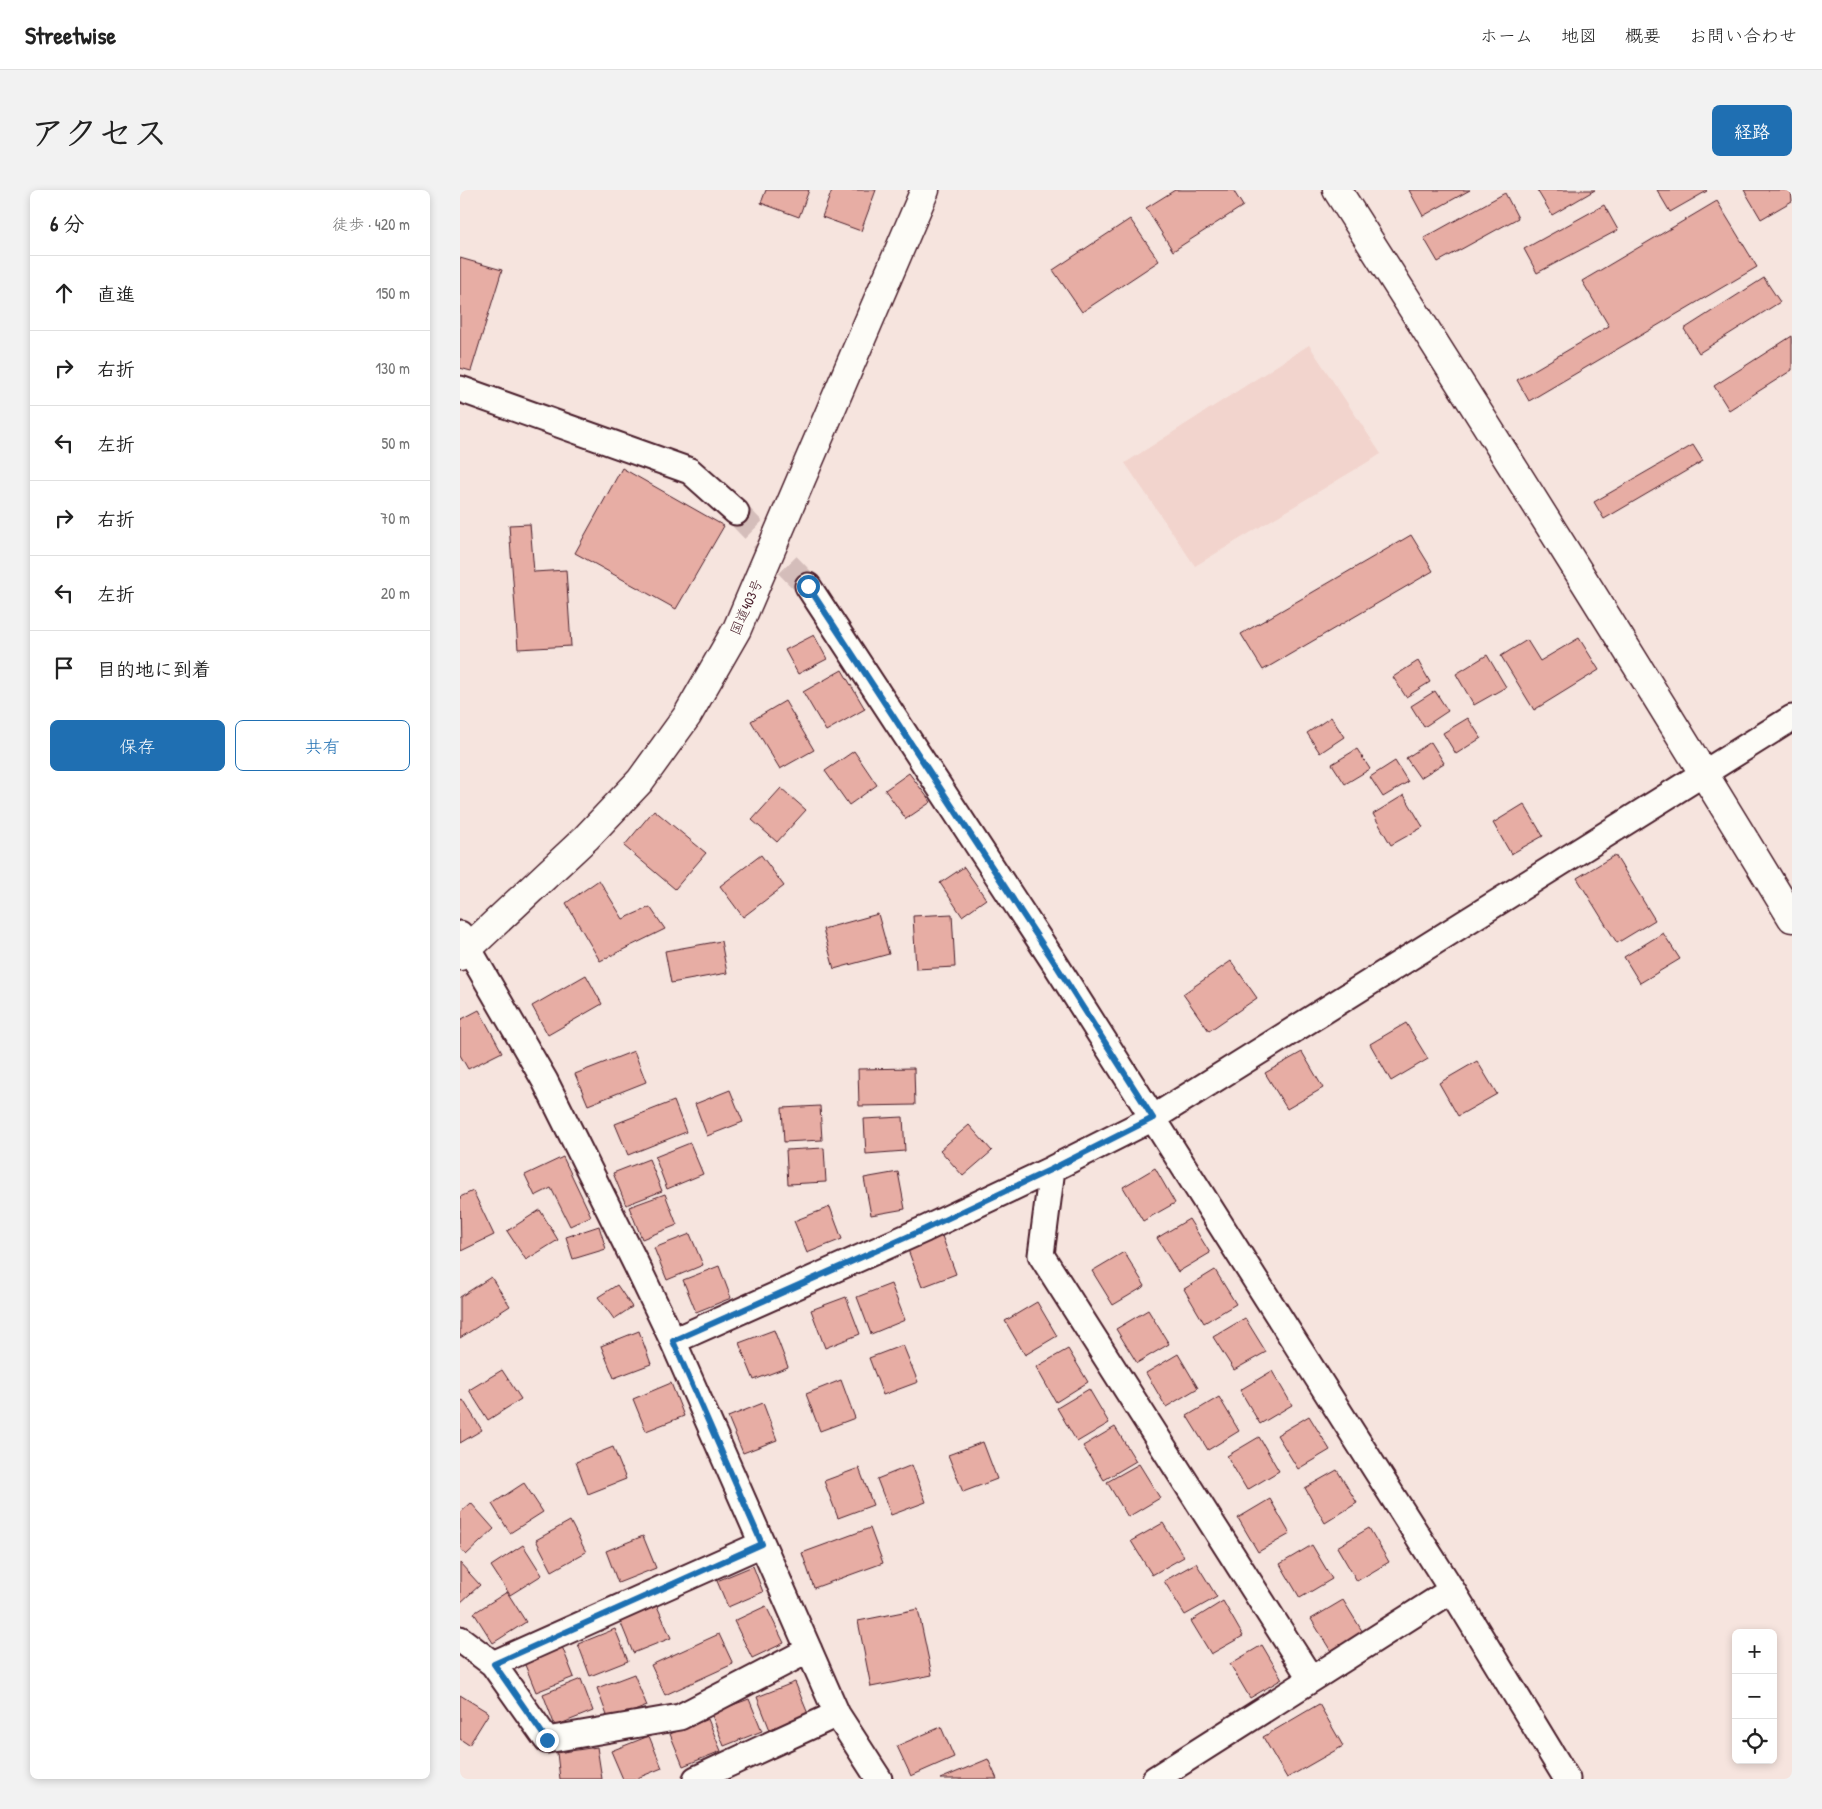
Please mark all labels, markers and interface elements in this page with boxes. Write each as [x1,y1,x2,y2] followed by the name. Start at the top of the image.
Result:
[25,19,116,51] text: Streetwise
[1480,23,1533,48] text: ホーム
[1561,23,1597,48] text: 地図
[1625,23,1661,48] text: 概要
[1689,23,1797,48] text: お問い合わせ
[1712,105,1792,156] button: 経路
[30,109,168,156] text: アクセス
[50,209,84,238] text: 6 分
[332,213,410,235] text: 徒歩 · 420 m
[50,279,78,307] icon: ahead
[97,281,135,307] text: 直進
[376,282,410,304] text: 150 m
[50,354,78,382] icon: right
[97,356,135,382] text: 右折
[375,357,410,379] text: 130 m
[50,429,78,457] icon: left
[97,431,135,457] text: 左折
[382,432,410,454] text: 50 m
[50,504,78,532] icon: right
[97,506,135,532] text: 右折
[380,507,410,529] text: 70 m
[797,575,820,598] route start
[725,576,766,638] street label: 国道403号
[50,579,78,607] icon: left
[97,581,135,607] text: 左折
[381,582,410,604] text: 20 m
[50,654,78,682] icon: arrive
[97,656,211,682] text: 目的地に到着
[50,720,225,771] button: 保存
[235,720,410,771] button: 共有
[1732,1629,1777,1764] map controls
[1732,1629,1777,1674] button: +
[1732,1674,1777,1719] button: −
[1732,1719,1777,1764] button: locate
[536,1729,559,1752] route end

